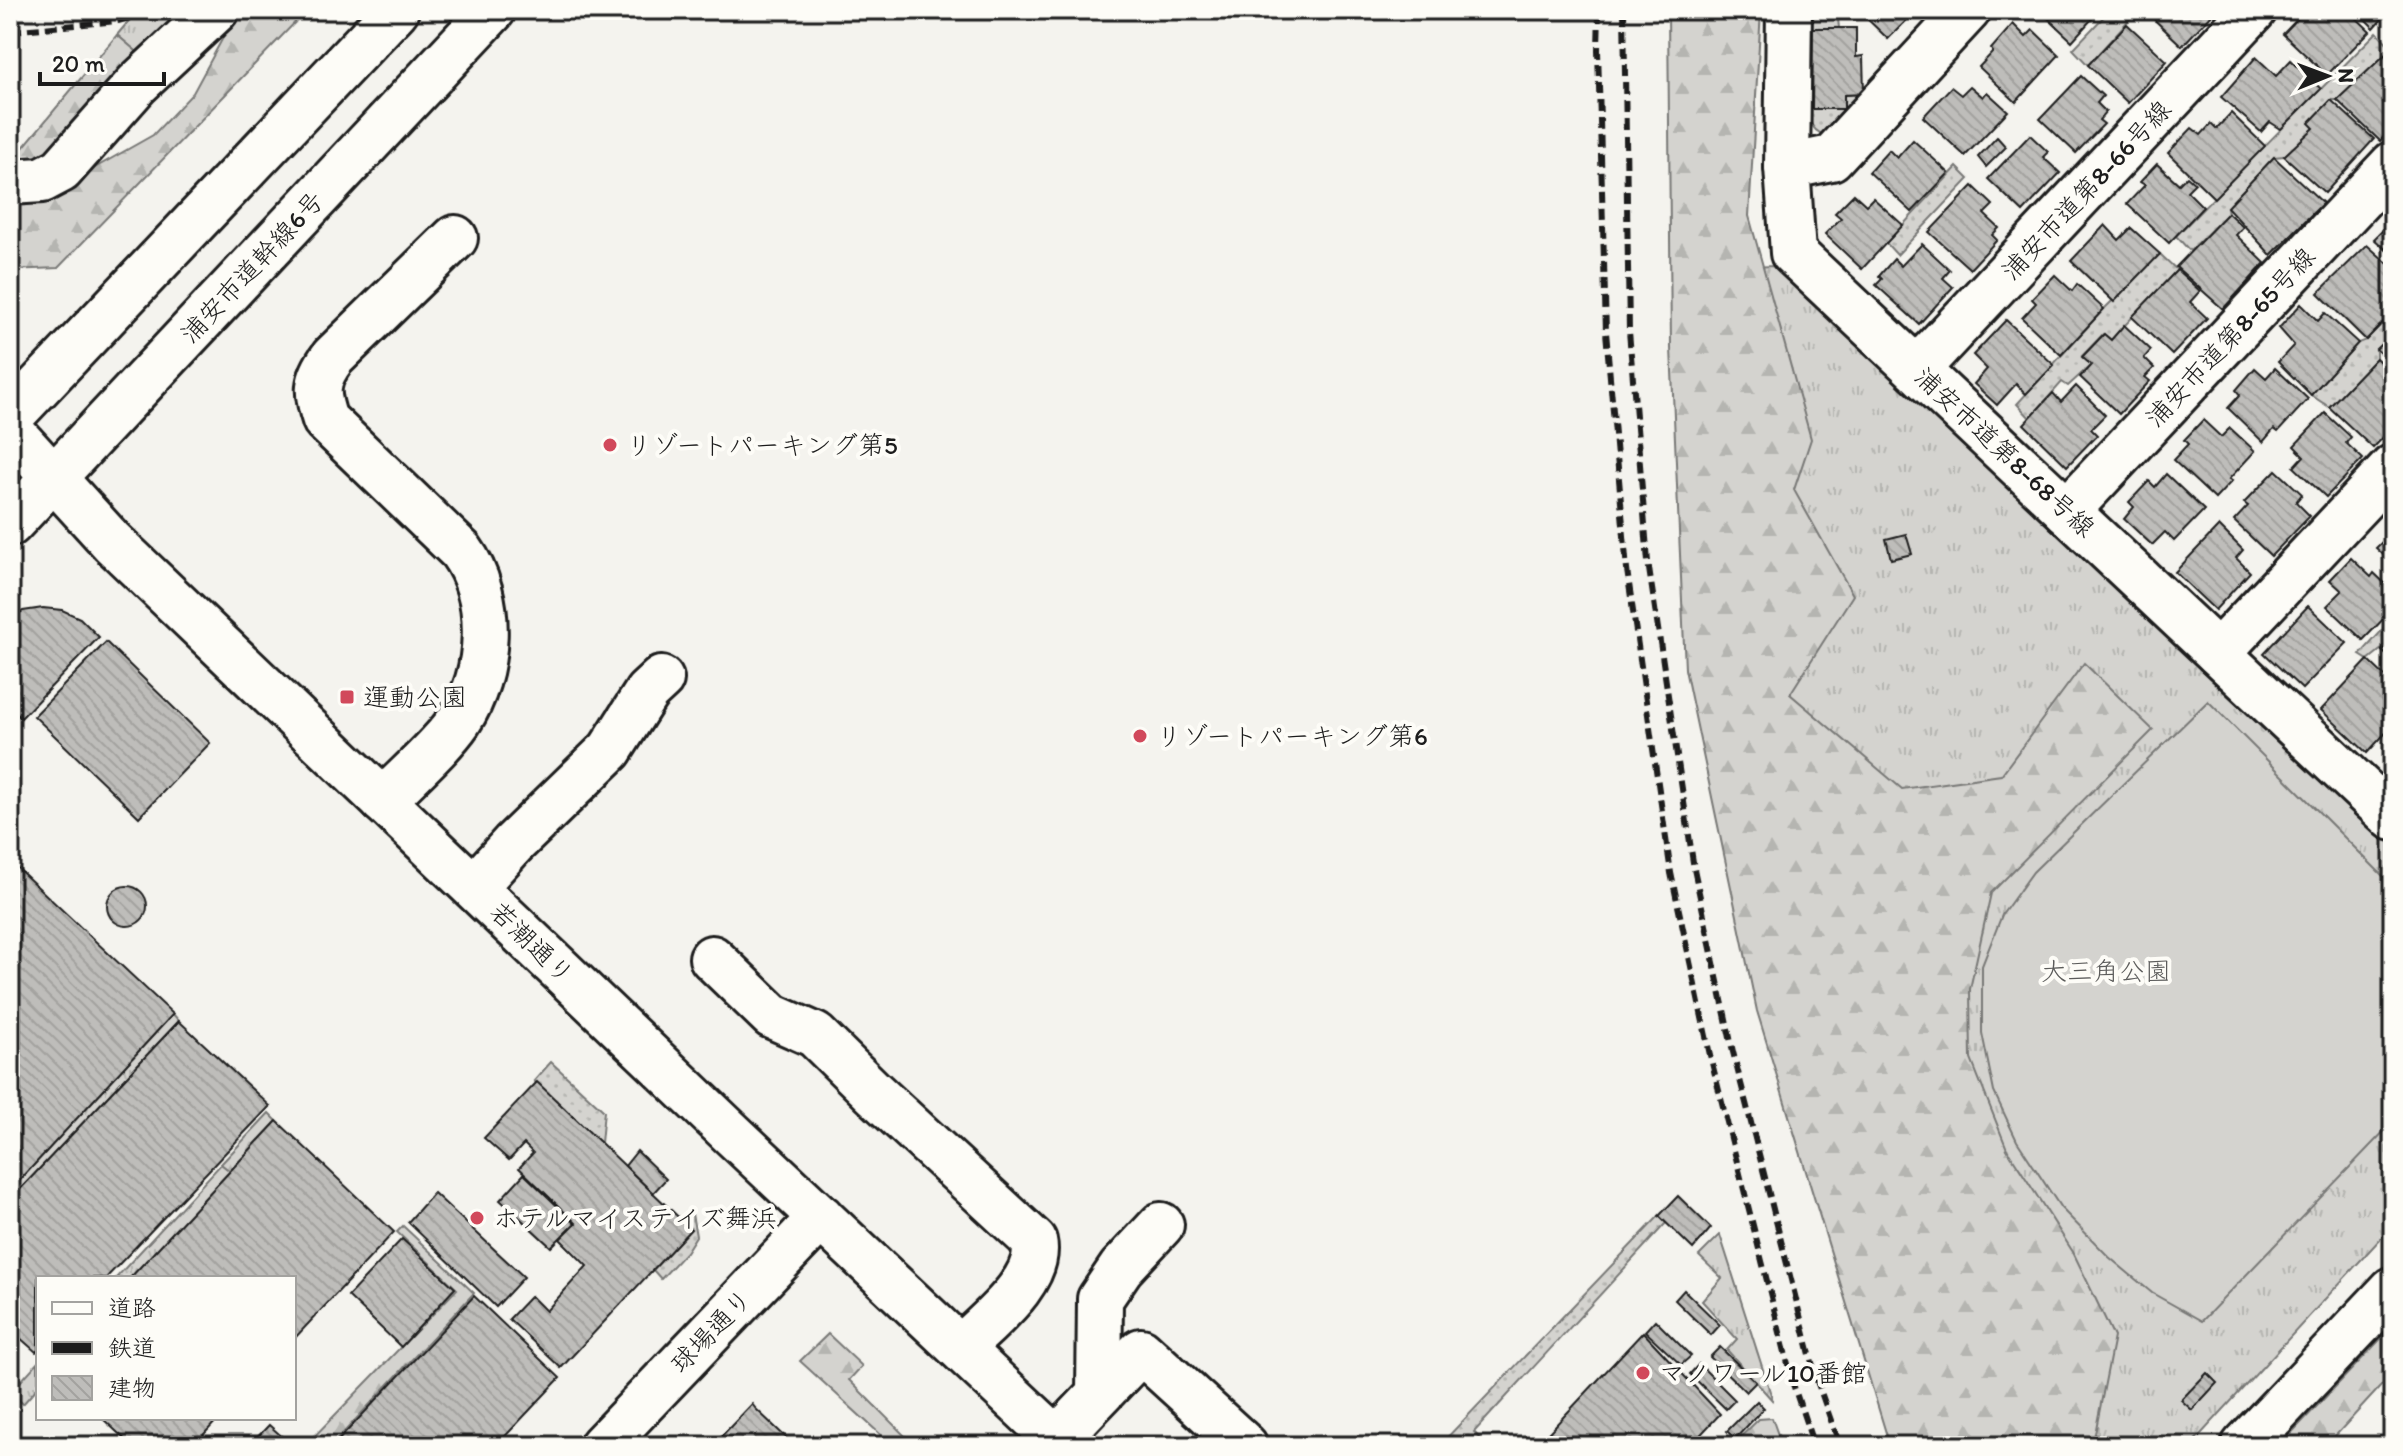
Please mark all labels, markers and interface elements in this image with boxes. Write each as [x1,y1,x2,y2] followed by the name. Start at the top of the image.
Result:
[40,36,164,86] scale bar
[2287,36,2367,116] north arrow
[52,49,105,78] text: 20 m
[2333,68,2360,83] text: N
[1994,93,2178,287] street label: 浦安市道第8-66号線
[174,185,330,349] street label: 浦安市道幹線6号
[2138,240,2322,434] street label: 浦安市道第8-65号線
[1908,360,2102,544] street label: 浦安市道第8-68号線
[626,429,898,461] place label: リゾートパーキング第5
[601,436,619,454] marker: リゾートパーキング第5
[363,681,467,713] place label: 運動公園
[338,688,356,706] marker: 運動公園
[1156,720,1428,752] place label: リゾートパーキング第6
[1131,727,1149,745] marker: リゾートパーキング第6
[483,895,581,991] street label: 若潮通り
[2041,955,2171,987] park label: 大三角公園
[493,1202,777,1234] place label: ホテルマイステイズ舞浜
[468,1209,486,1227] marker: ホテルマイステイズ舞浜
[36,1276,296,1420] legend
[663,1282,759,1380] street label: 球場通り
[108,1293,156,1322] text: 道路
[108,1333,156,1362] text: 鉄道
[1659,1357,1867,1389] place label: マノワール10番館
[1634,1364,1652,1382] marker: マノワール10番館
[108,1373,156,1402] text: 建物

